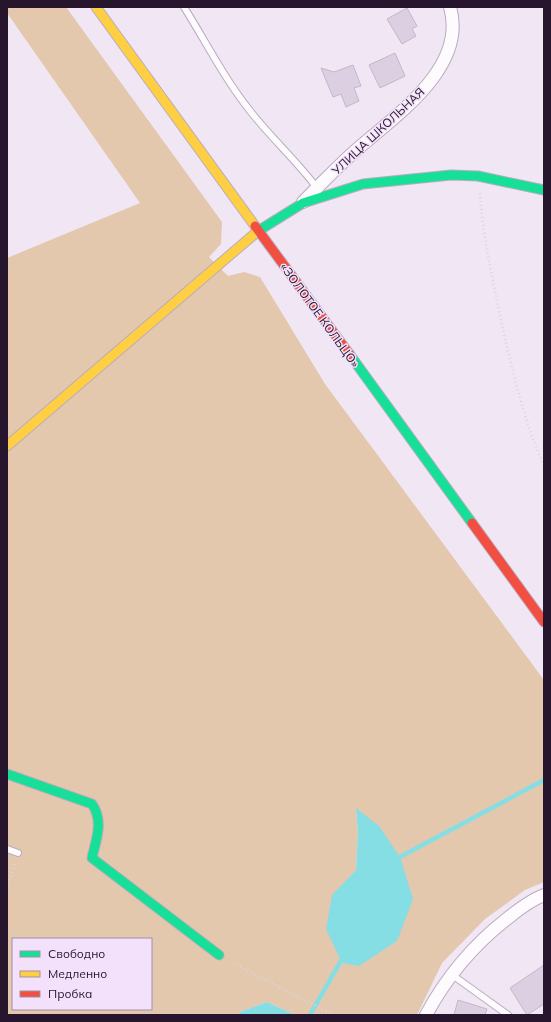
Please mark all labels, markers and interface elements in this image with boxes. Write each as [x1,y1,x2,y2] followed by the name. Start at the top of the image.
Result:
[328,84,427,179] street label: УЛИЦА ШКОЛЬНАЯ
[277,260,363,371] street label: «ЗОЛОТОЕ КОЛЬЦО»
[12,938,152,1010] legend
[48,946,105,961] text: Свободно
[48,966,107,981] text: Медленно
[48,986,92,1001] text: Пробка

